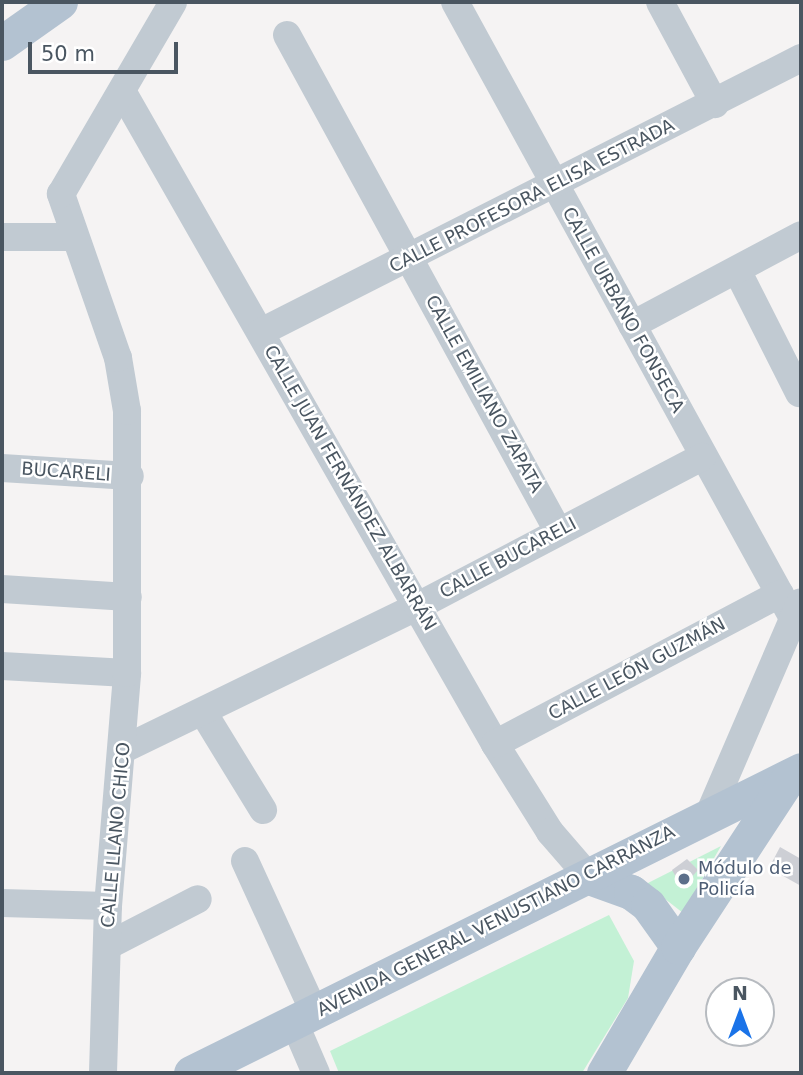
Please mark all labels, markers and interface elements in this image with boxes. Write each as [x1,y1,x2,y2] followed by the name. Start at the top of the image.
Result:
[32,28,182,72] scale bar
[41,42,95,66] text: 50 m
[386,114,678,278] street label: CALLE PROFESORA ELISA ESTRADA
[557,204,689,416] street label: CALLE URBANO FONSECA
[421,291,547,497] street label: CALLE EMILIANO ZAPATA
[259,342,441,634] street label: CALLE JUAN FERNÁNDEZ ALBARRÁN
[21,458,111,486] street label: BUCARELI
[436,513,580,603] street label: CALLE BUCARELI
[545,613,729,725] street label: CALLE LEÓN GUZMÁN
[97,741,135,929] street label: CALLE LLANO CHICO
[314,821,678,1021] street label: AVENIDA GENERAL VENUSTIANO CARRANZA
[698,858,792,900] place label: Módulo de Policía
[676,871,692,887] marker: Módulo de Policía
[705,977,775,1047] north arrow
[732,982,748,1004] text: N

